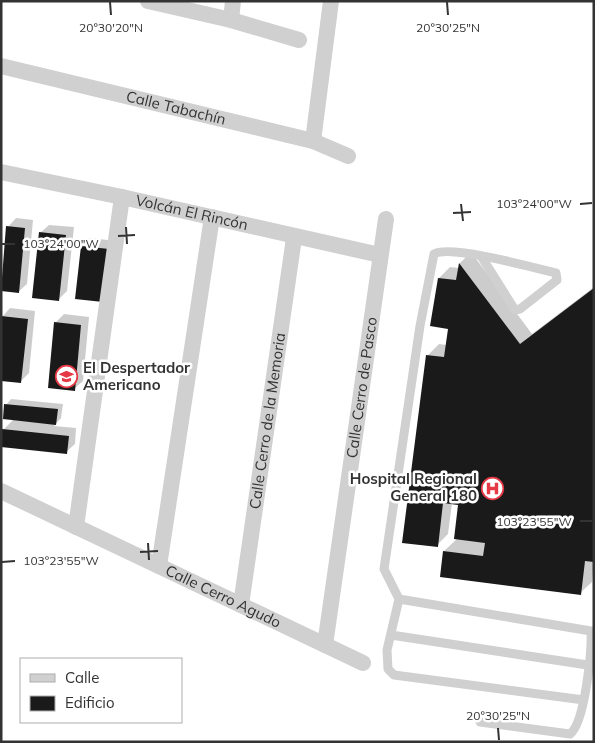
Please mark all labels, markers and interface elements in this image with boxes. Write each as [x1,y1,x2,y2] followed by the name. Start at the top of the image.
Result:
[79,20,143,35] text: 20°30'20"N
[416,20,480,35] text: 20°30'25"N
[124,86,228,129] street label: Calle Tabachín
[134,190,250,234] street label: Volcán El Rincón
[496,196,572,211] text: 103°24'00"W
[23,236,99,251] text: 103°24'00"W
[342,316,381,459] street label: Calle Cerro de Pasco
[245,331,289,510] street label: Calle Cerro de la Memoria
[83,358,190,394] place label: El Despertador Americano
[55,365,79,389] school or university icon: El Despertador Americano
[350,469,477,505] place label: Hospital Regional General 180
[481,476,505,500] hospital icon: Hospital Regional General 180
[496,514,572,529] text: 103°23'55"W
[23,553,99,568] text: 103°23'55"W
[163,561,284,632] street label: Calle Cerro Agudo
[20,658,182,723] legend
[65,668,99,687] text: Calle
[65,693,115,712] text: Edificio
[466,708,530,723] text: 20°30'25"N

